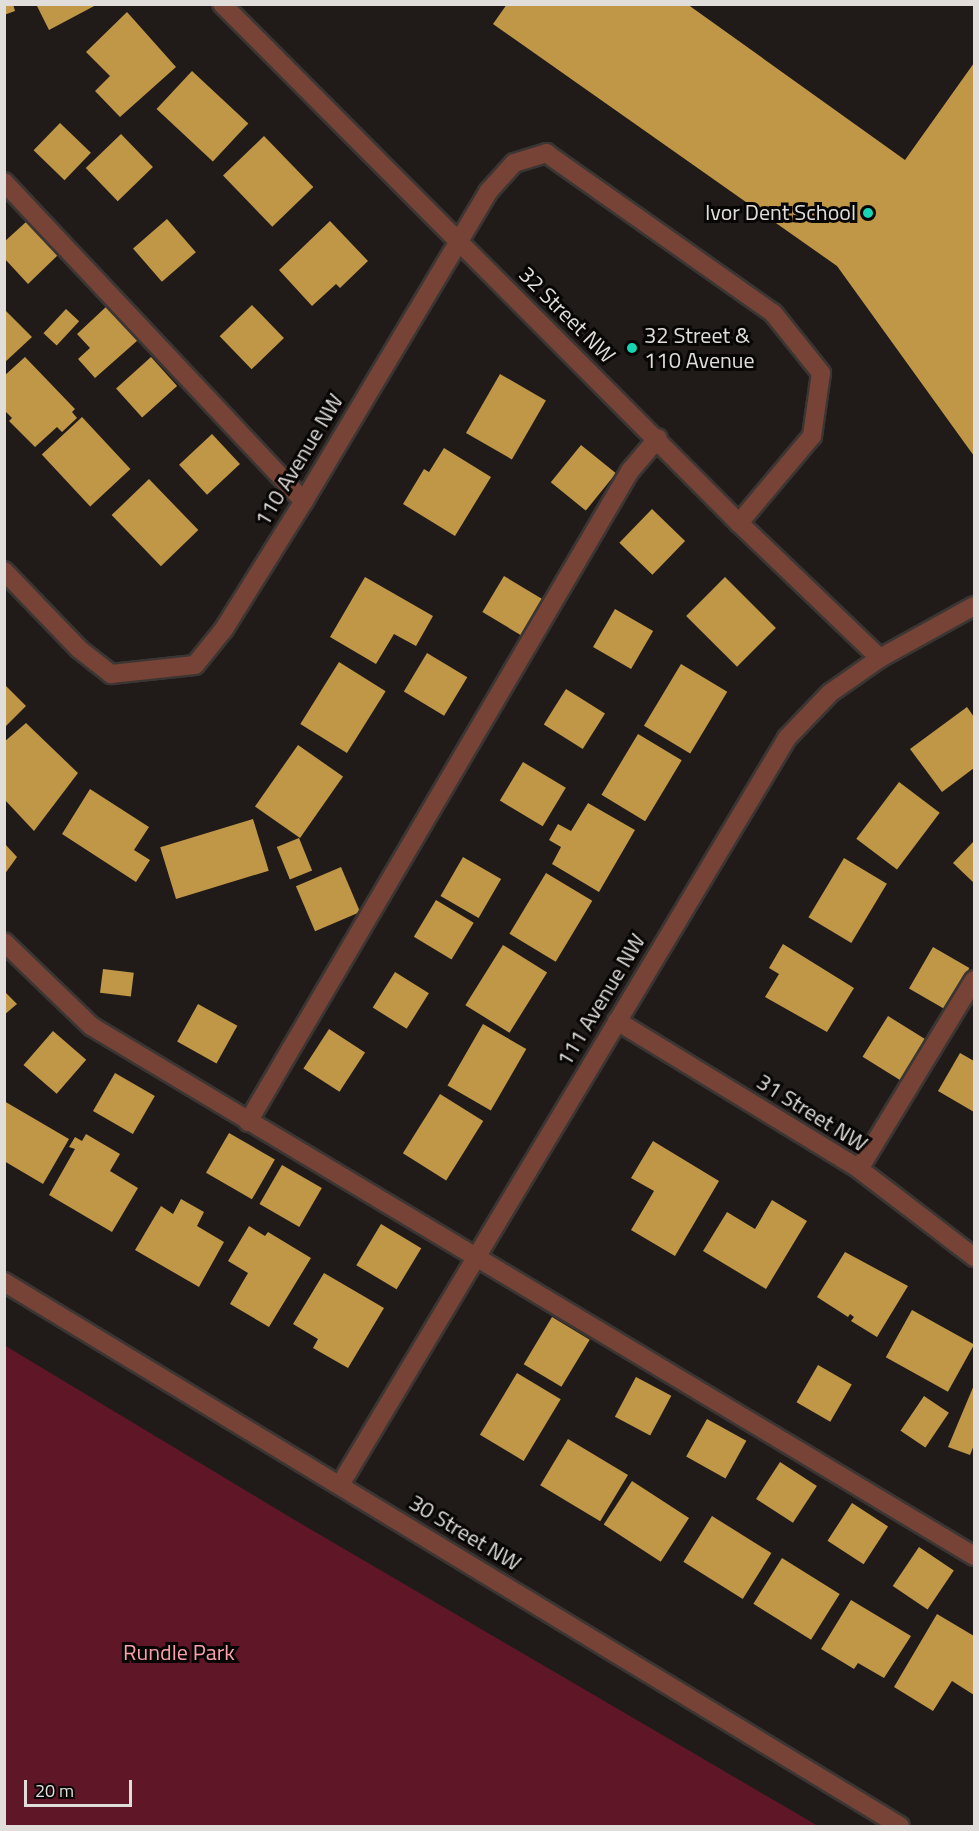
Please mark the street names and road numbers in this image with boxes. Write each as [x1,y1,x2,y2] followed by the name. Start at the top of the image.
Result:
[513,261,621,369] street label: 32 Street NW
[249,389,349,531] street label: 110 Avenue NW
[551,929,651,1071] street label: 111 Avenue NW
[752,1069,872,1157] street label: 31 Street NW
[404,1489,526,1577] street label: 30 Street NW

